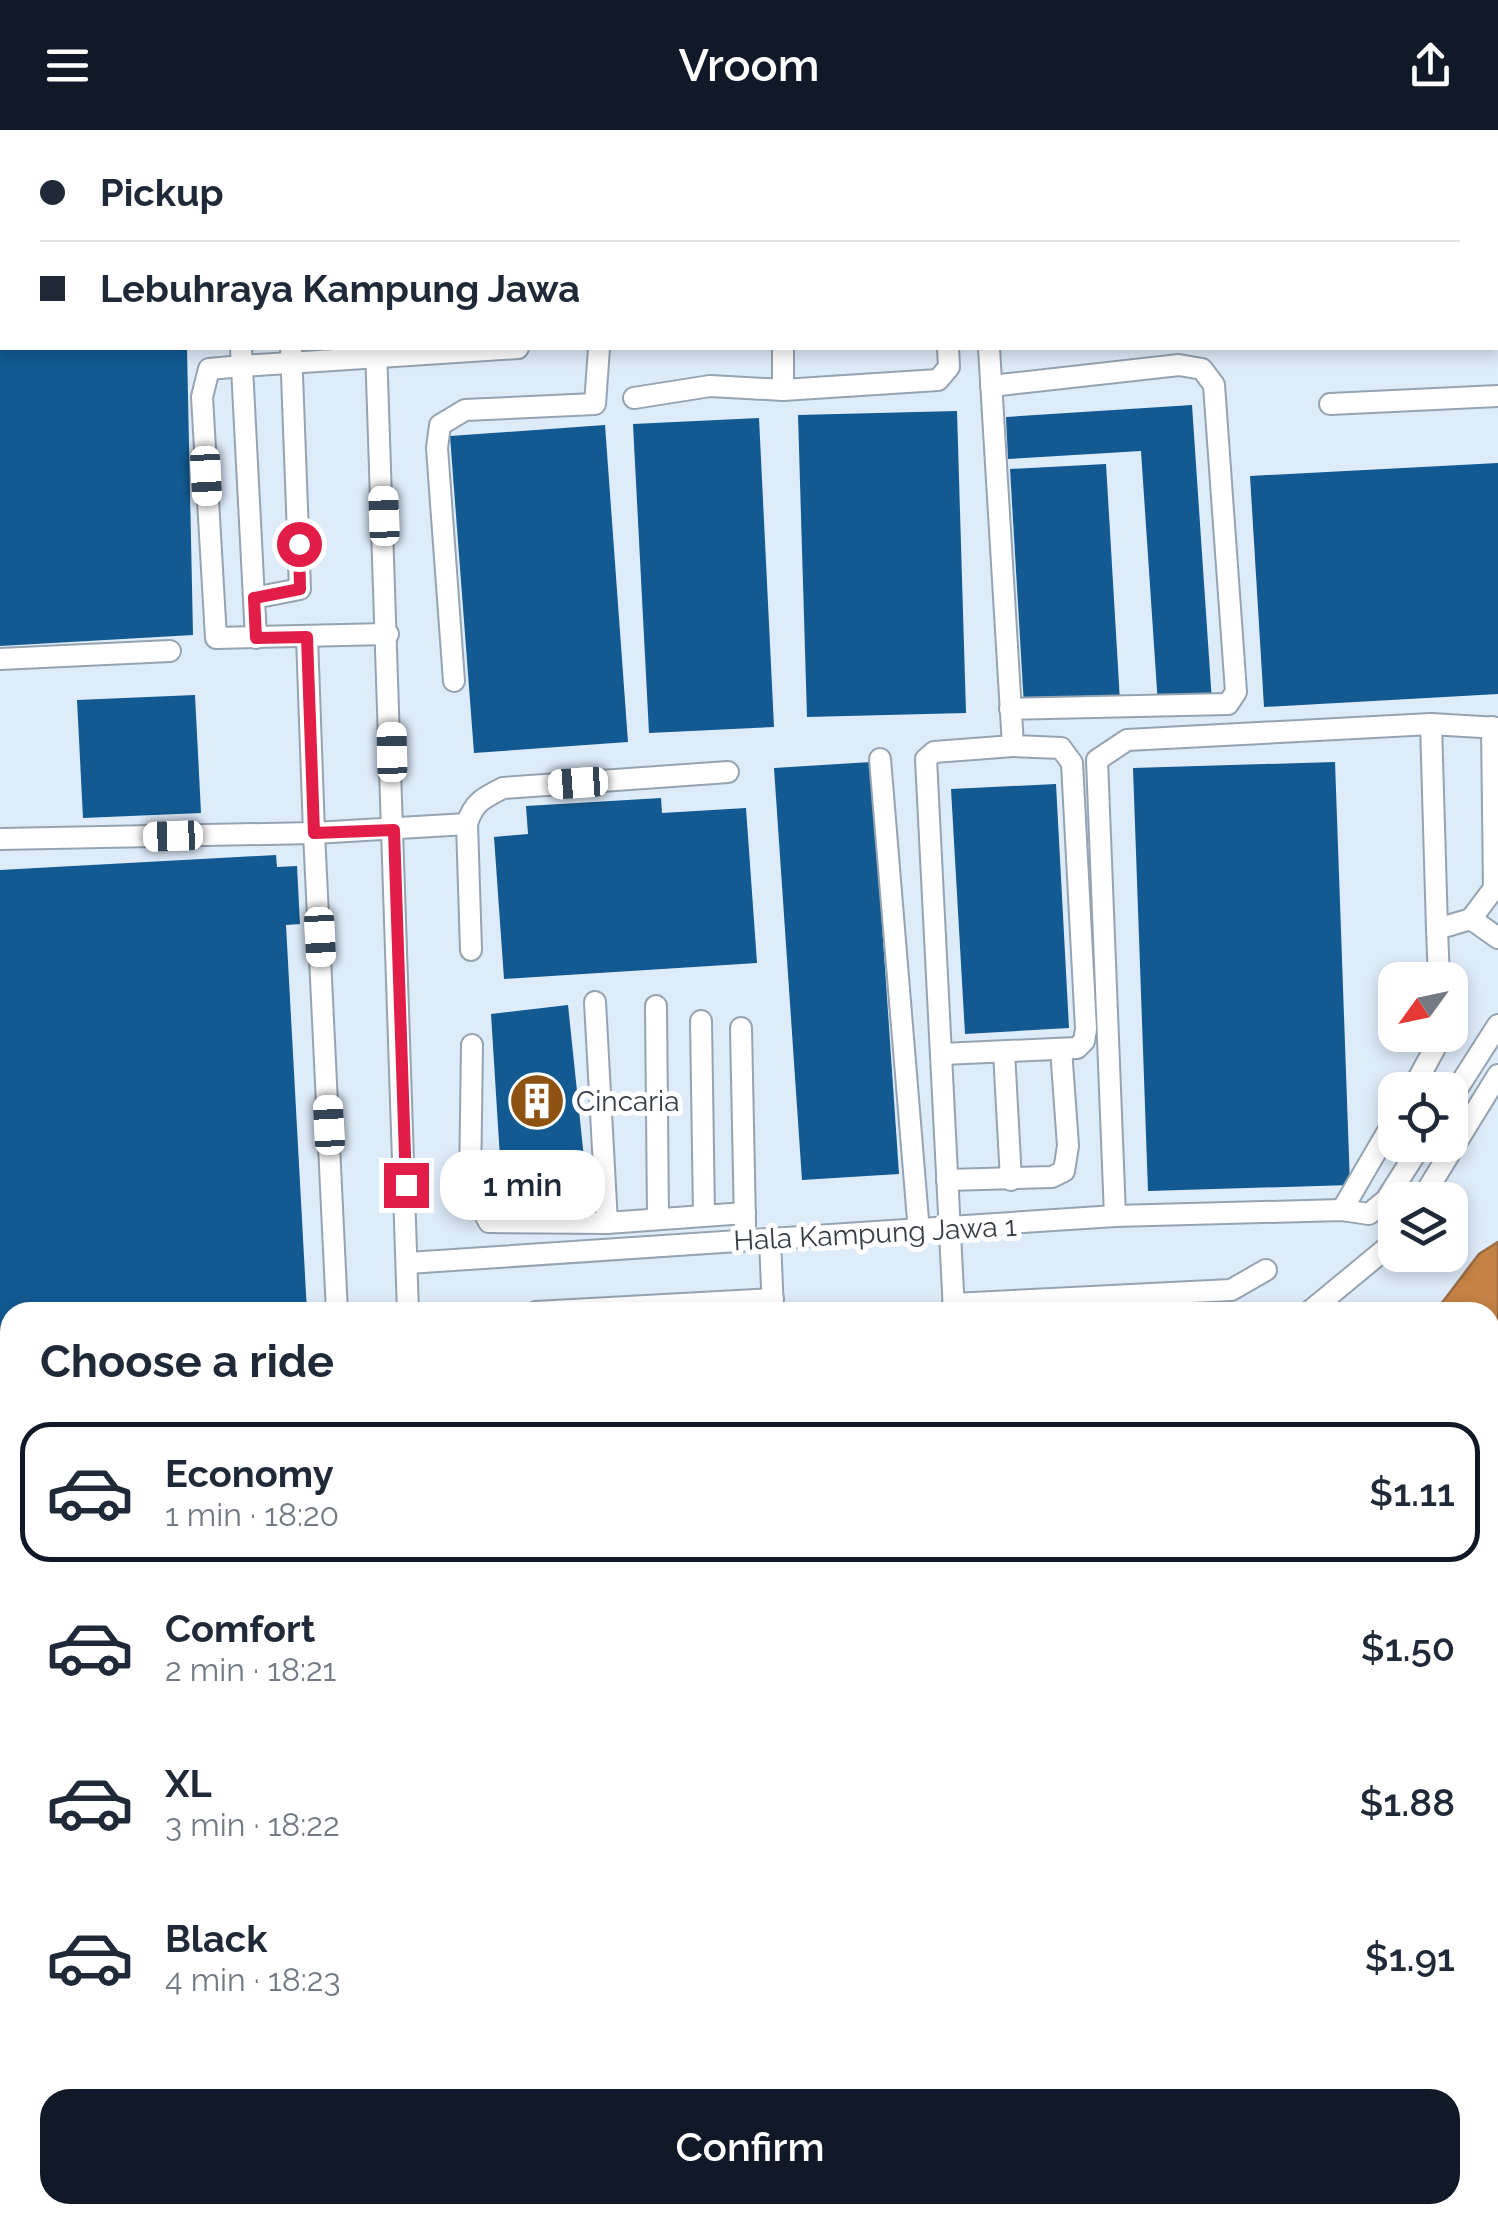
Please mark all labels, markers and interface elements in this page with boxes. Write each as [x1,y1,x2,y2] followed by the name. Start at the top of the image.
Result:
[40,38,95,93] icon: menu
[1403,38,1458,93] icon: share
[679,39,819,92] text: Vroom
[100,170,224,215] text: Pickup
[100,266,580,311] text: Lebuhraya Kampung Jawa
[189,445,223,507] car
[368,485,400,547] car
[277,522,322,567] route start
[376,722,408,782] car
[547,766,609,800] car
[142,820,204,852] car
[303,906,337,968] car
[1378,962,1468,1052] north arrow
[1378,962,1468,1272] map controls
[507,1071,567,1131] building icon: Cincaria
[1378,1072,1468,1162] button: locate
[576,1085,679,1118] place label: Cincaria
[312,1094,346,1156] car
[441,1150,606,1220] callout: 1 min
[384,1163,429,1208] route end
[483,1166,562,1203] text: 1 min
[1378,1182,1468,1272] button: layers
[733,1210,1017,1257] street label: Hala Kampung Jawa 1
[40,1335,334,1388] text: Choose a ride
[45,1447,135,1537] icon: car
[165,1451,334,1496] text: Economy
[1369,1470,1455,1515] text: $1.11
[165,1496,339,1533] text: 1 min · 18:20
[45,1602,135,1692] icon: car
[165,1606,315,1651] text: Comfort
[1361,1625,1455,1670] text: $1.50
[165,1651,336,1688] text: 2 min · 18:21
[45,1757,135,1847] icon: car
[165,1761,212,1806] text: XL
[1359,1780,1455,1825] text: $1.88
[165,1806,340,1843] text: 3 min · 18:22
[45,1912,135,2002] icon: car
[165,1916,267,1961] text: Black
[1365,1935,1455,1980] text: $1.91
[165,1961,341,1998] text: 4 min · 18:23
[40,2089,1460,2204] button: Confirm

